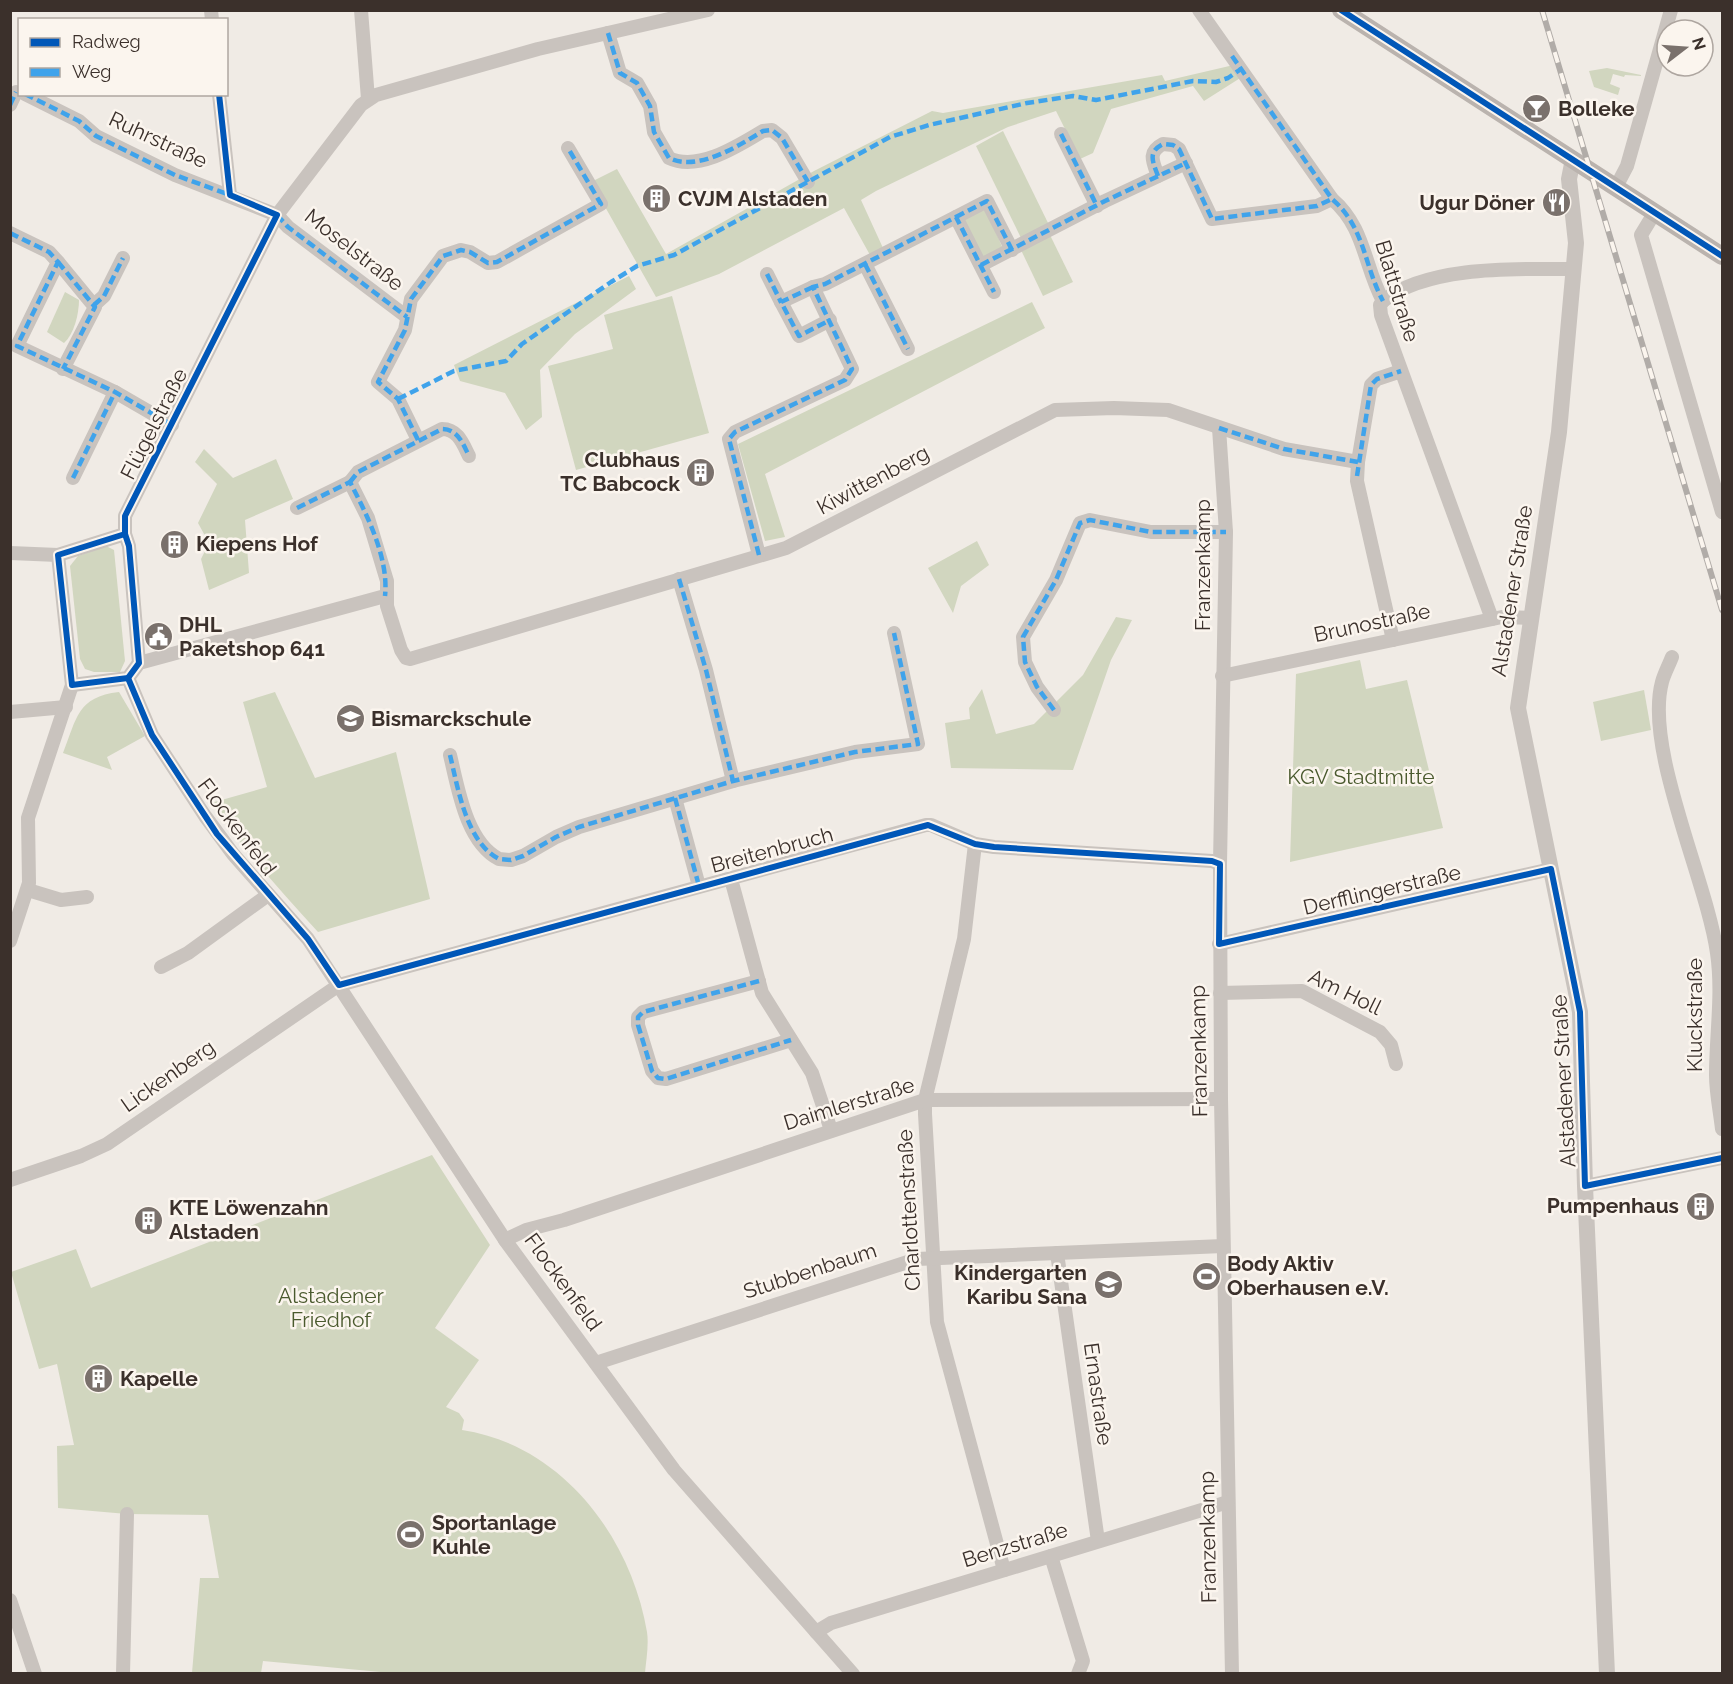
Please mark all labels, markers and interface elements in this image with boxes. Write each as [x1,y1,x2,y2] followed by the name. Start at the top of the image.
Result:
[18,18,228,96] legend
[1655,18,1715,78] north arrow
[72,31,141,52] text: Radweg
[1688,35,1710,52] text: N
[72,61,111,82] text: Weg
[1521,93,1553,125] bar icon: Bolleke
[1558,96,1635,121] place label: Bolleke
[105,106,211,173] street label: Ruhrstraße
[641,183,673,215] building icon: CVJM Alstaden
[678,186,828,211] place label: CVJM Alstaden
[1540,187,1572,219] restaurant icon: Ugur Döner
[1419,190,1535,215] place label: Ugur Döner
[300,203,409,296] street label: Moselstraße
[1370,237,1425,345] street label: Blattstraße
[115,364,192,484] street label: Flügelstraße
[812,440,933,520] street label: Kiwittenberg
[560,447,680,496] place label: Clubhaus TC Babcock
[685,456,717,488] building icon: Clubhaus TC Babcock
[1190,499,1215,631] street label: Franzenkamp
[1486,504,1537,678] street label: Alstadener Straße
[159,528,191,560] building icon: Kiepens Hof
[196,531,319,556] place label: Kiepens Hof
[1311,598,1432,647] street label: Brunostraße
[179,612,325,661] place label: DHL Paketshop 641
[142,621,174,653] public building icon: DHL Paketshop 641
[334,703,366,735] school or university icon: Bismarckschule
[371,706,532,731] place label: Bismarckschule
[1287,764,1435,789] park label: KGV Stadtmitte
[193,773,282,880] street label: Flockenfeld
[708,821,836,878] street label: Breitenbruch
[1301,859,1463,920] street label: Derfflingerstraße
[1682,958,1707,1072] street label: Kluckstraße
[1305,963,1386,1020] street label: Am Holl
[1185,985,1212,1117] street label: Franzenkamp
[1546,994,1581,1168] street label: Alstadener Straße
[116,1034,219,1117] street label: Lickenberg
[780,1072,917,1135] street label: Daimlerstraße
[892,1129,925,1291] street label: Charlottenstraße
[1684,1190,1716,1222] building icon: Pumpenhaus
[1547,1193,1679,1218] place label: Pumpenhaus
[169,1195,329,1244] place label: KTE Löwenzahn Alstaden
[132,1204,164,1236] building icon: KTE Löwenzahn Alstaden
[520,1228,607,1336] street label: Flockenfeld
[740,1237,880,1304] street label: Stubbenbaum
[1227,1251,1389,1300] place label: Body Aktiv Oberhausen e.V.
[954,1260,1087,1309] place label: Kindergarten Karibu Sana
[1190,1260,1222,1292] sports icon: Body Aktiv Oberhausen e.V.
[1092,1269,1124,1301] school or university icon: Kindergarten Karibu Sana
[278,1283,385,1332] park label: Alstadener Friedhof
[1079,1341,1118,1447] street label: Ernastraße
[83,1363,115,1395] building icon: Kapelle
[120,1366,198,1391] place label: Kapelle
[1194,1471,1221,1603] street label: Franzenkamp
[432,1510,557,1559] place label: Sportanlage Kuhle
[959,1517,1071,1572] street label: Benzstraße
[395,1519,427,1551] sports icon: Sportanlage Kuhle

